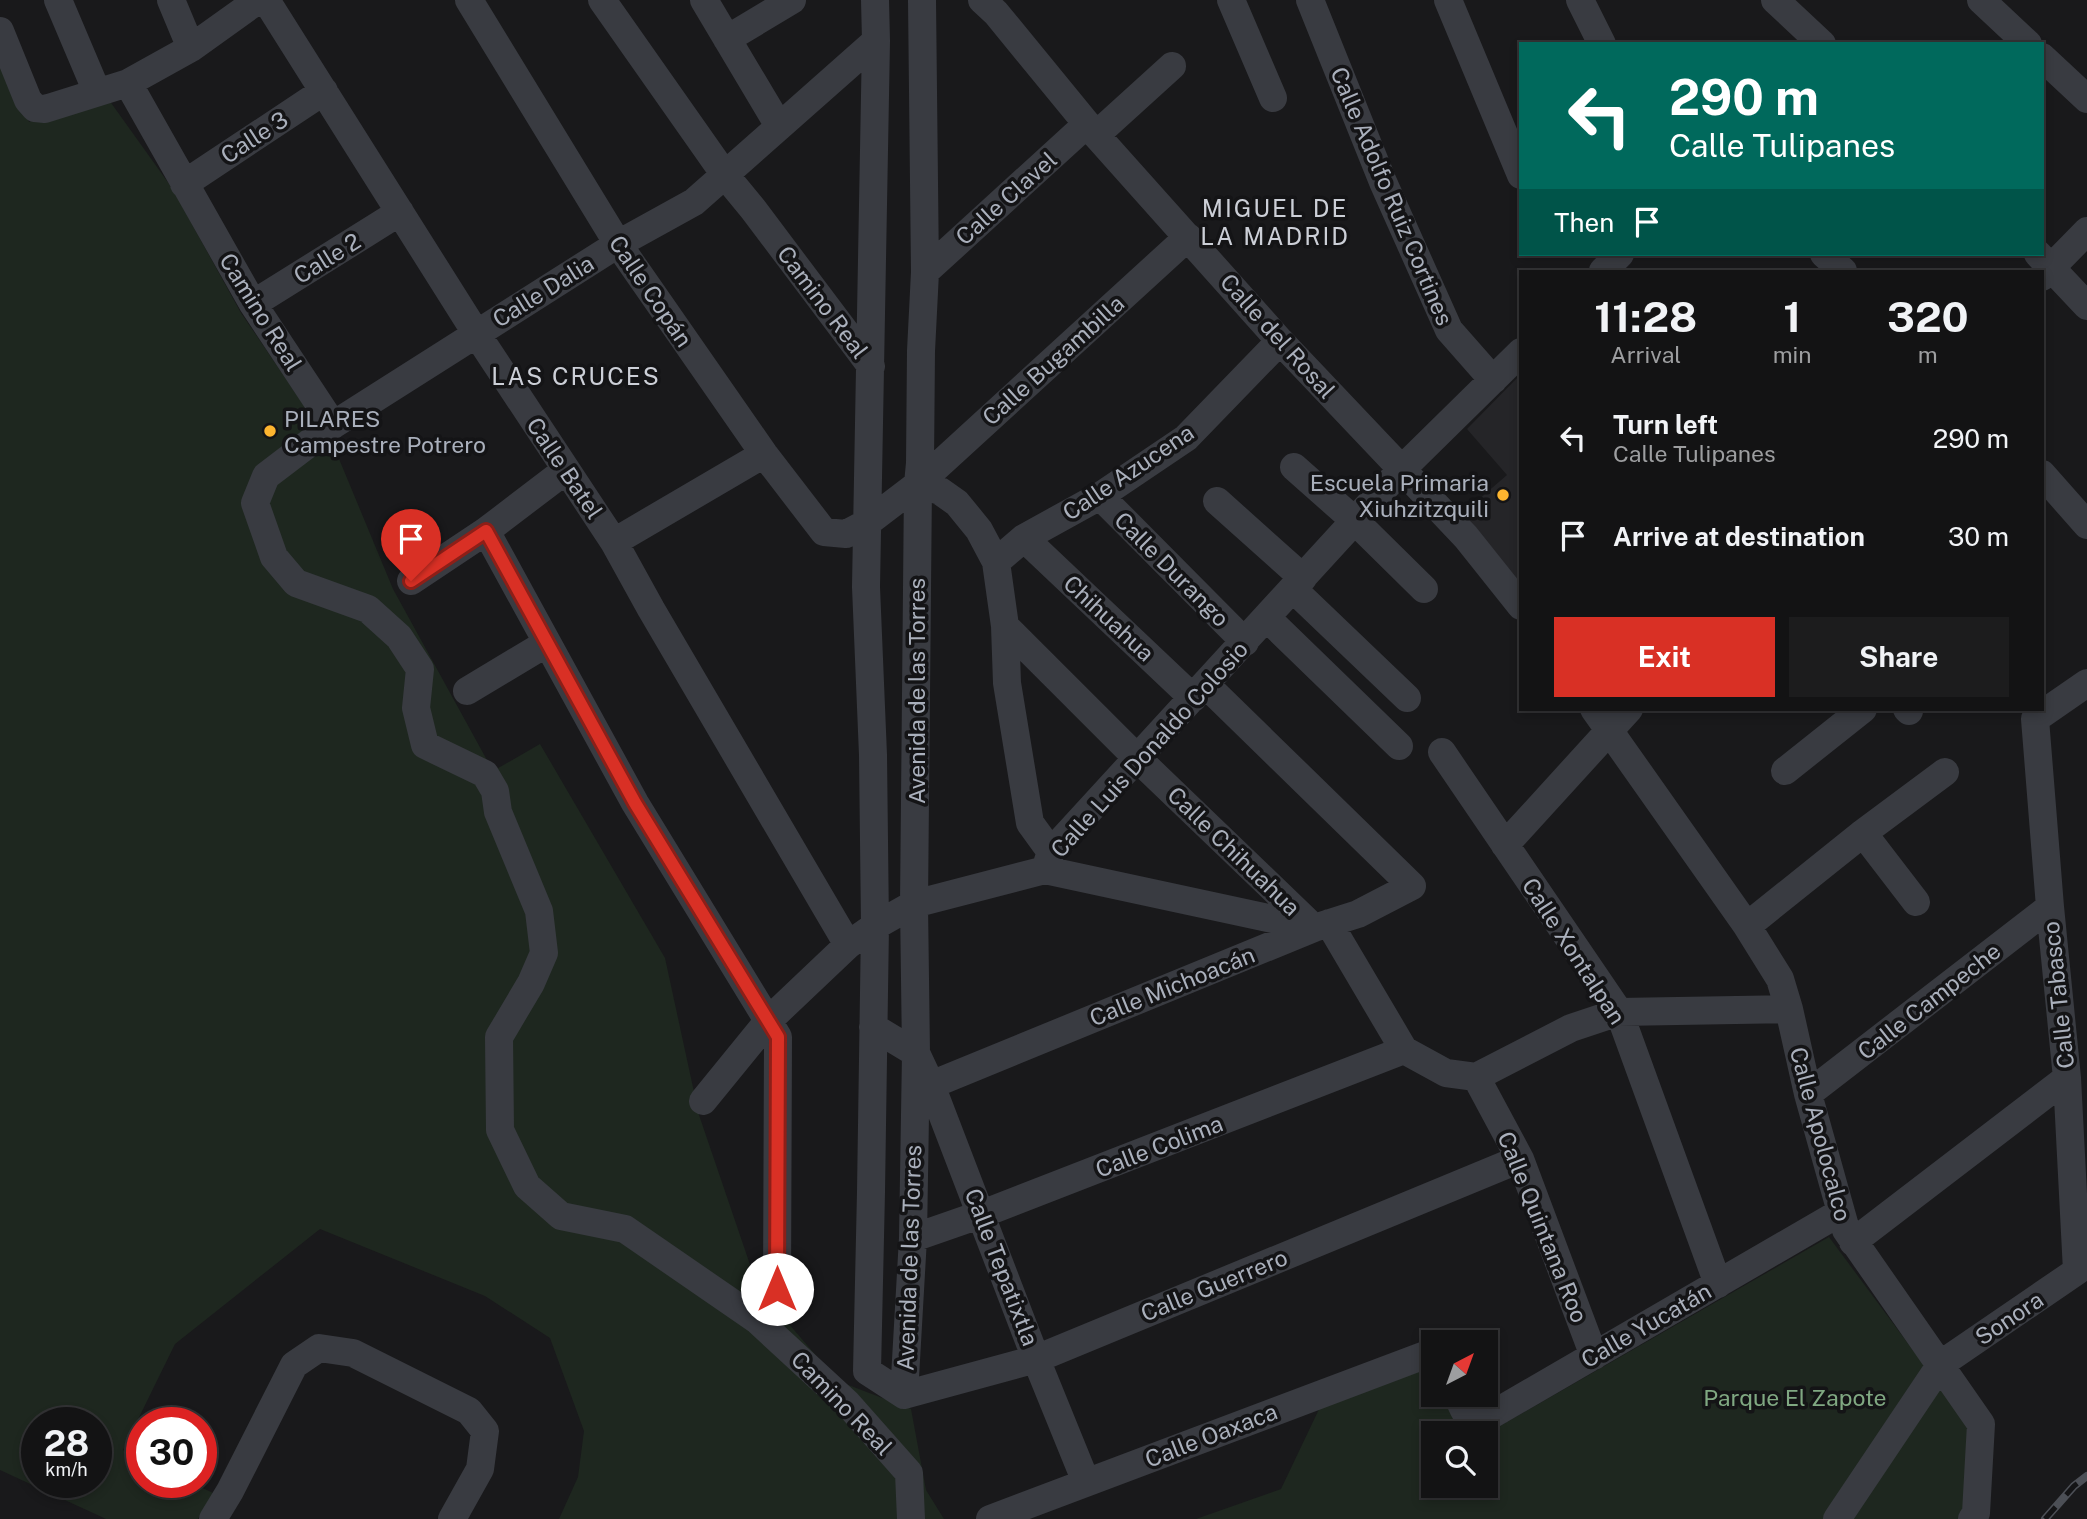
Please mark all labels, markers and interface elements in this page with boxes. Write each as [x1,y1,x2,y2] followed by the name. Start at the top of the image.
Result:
[1325,63,1459,329] street label: Calle Adolfo Ruiz Cortines
[1669,68,1819,126] text: 290 m
[1554,70,1645,161] icon: left
[215,105,293,169] street label: Calle 3
[1669,127,1895,164] text: Calle Tulipanes
[950,146,1062,250] street label: Calle Clavel
[1200,194,1350,250] district label: MIGUEL DE LA MADRID
[1628,203,1666,241] icon: arrive
[1554,207,1614,238] text: Then
[289,227,365,289] street label: Calle 2
[604,230,698,352] street label: Calle Copán
[772,241,874,363] street label: Camino Real
[214,248,308,376] street label: Camino Real
[488,249,598,333] street label: Calle Dalia
[1215,268,1341,404] street label: Calle del Rosal
[977,289,1129,431] street label: Calle Bugambilla
[1594,292,1697,341] text: 11:28
[1783,292,1801,341] text: 1
[1887,292,1969,341] text: 320
[1610,341,1681,368] text: Arrival
[1773,341,1812,368] text: min
[1918,341,1938,368] text: m
[491,362,661,390] district label: LAS CRUCES
[284,405,486,458] place label: PILARES Campestre Potrero
[1613,409,1718,440] text: Turn left
[521,412,609,524] street label: Calle Batel
[1057,418,1199,526] street label: Calle Azucena
[1554,419,1592,457] icon: left
[262,423,278,439] marker: PILARES Campestre Potrero
[1933,423,2009,454] text: 290 m
[1613,440,1776,467] text: Calle Tulipanes
[1310,469,1489,522] place label: Escuela Primaria Xiuhzitzquili
[1495,487,1511,503] marker: Escuela Primaria Xiuhzitzquili
[1109,506,1235,632] street label: Calle Durango
[381,509,441,581] pin
[1554,517,1592,555] icon: arrive
[392,520,430,558] icon: arrive
[1613,521,1865,552] text: Arrive at destination
[1948,521,2009,552] text: 30 m
[1058,569,1160,667] street label: Chihuahua
[903,578,930,804] street label: Avenida de las Torres
[1554,617,1775,697] button: Exit
[1789,617,2009,697] button: Share
[1045,635,1253,863] street label: Calle Luis Donaldo Colosio
[1162,781,1306,921] street label: Calle Chihuahua
[1517,873,1631,1029] street label: Calle Xontalpan
[2037,920,2079,1070] street label: Calle Tabasco
[1852,937,2006,1065] street label: Calle Campeche
[1086,941,1258,1031] street label: Calle Michoacán
[1785,1044,1857,1224] street label: Calle Apolocalco
[1092,1109,1226,1183] street label: Calle Colima
[1492,1128,1594,1326] street label: Calle Quintana Roo
[892,1144,926,1372] street label: Avenida de las Torres
[960,1185,1044,1349] street label: Calle Tepatixtla
[1137,1243,1291,1327] street label: Calle Guerrero
[740,1252,814,1326] position arrow
[1576,1277,1716,1373] street label: Calle Yucatán
[1970,1286,2048,1350] street label: Sonora
[1421,1330,1498,1407] north arrow
[1421,1330,1498,1498] map controls
[786,1346,898,1460] street label: Camino Real
[1703,1384,1887,1411] park label: Parque El Zapote
[1141,1397,1281,1473] street label: Calle Oaxaca
[126,1407,217,1498] speed limit sign: 30
[1421,1421,1498,1498] button: search
[44,1423,89,1464] text: 28
[45,1459,88,1480] text: km/h

